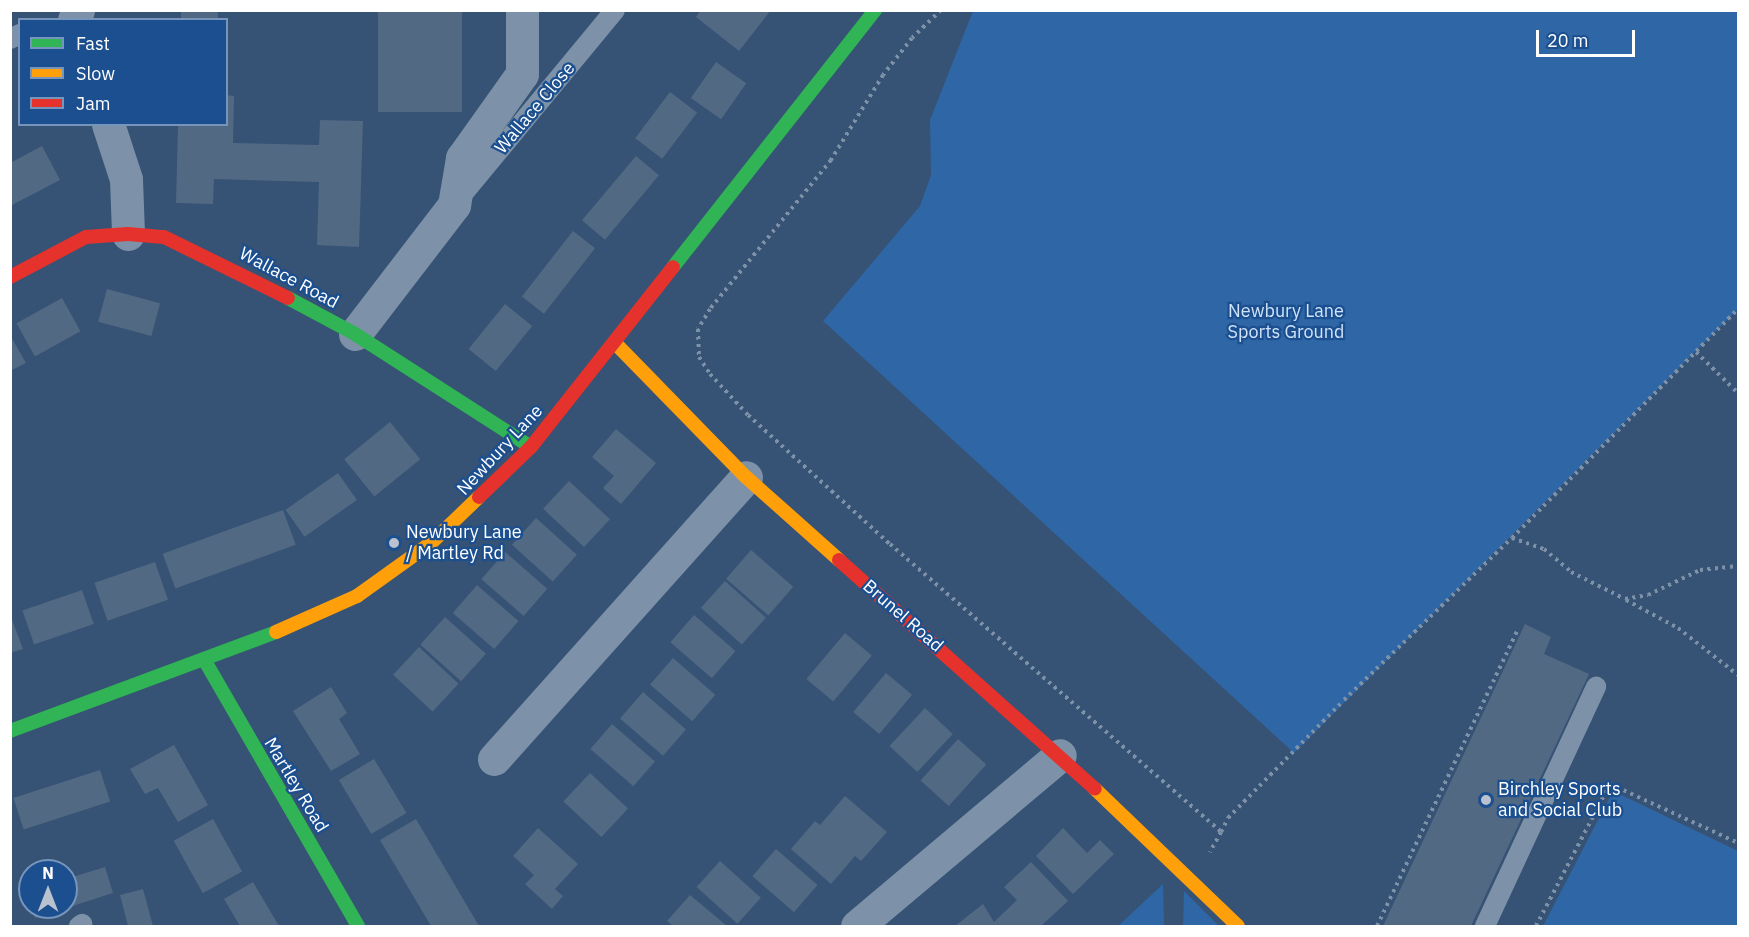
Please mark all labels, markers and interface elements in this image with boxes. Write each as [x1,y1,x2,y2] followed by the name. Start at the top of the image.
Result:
[18,18,228,126] legend
[1539,18,1638,56] scale bar
[1547,29,1589,52] text: 20 m
[76,32,110,55] text: Fast
[491,58,579,158] street label: Wallace Close
[76,62,115,85] text: Slow
[76,92,111,115] text: Jam
[236,243,342,313] street label: Wallace Road
[1228,301,1344,344] park label: Newbury Lane Sports Ground
[453,400,547,500] street label: Newbury Lane
[406,522,522,564] place label: Newbury Lane / Martley Rd
[387,536,401,550] marker: Newbury Lane / Martley Rd
[858,575,948,657] street label: Brunel Road
[259,734,333,836] street label: Martley Road
[1498,779,1622,822] place label: Birchley Sports and Social Club
[1479,793,1493,807] marker: Birchley Sports and Social Club
[18,859,78,919] north arrow
[42,863,54,883] text: N

